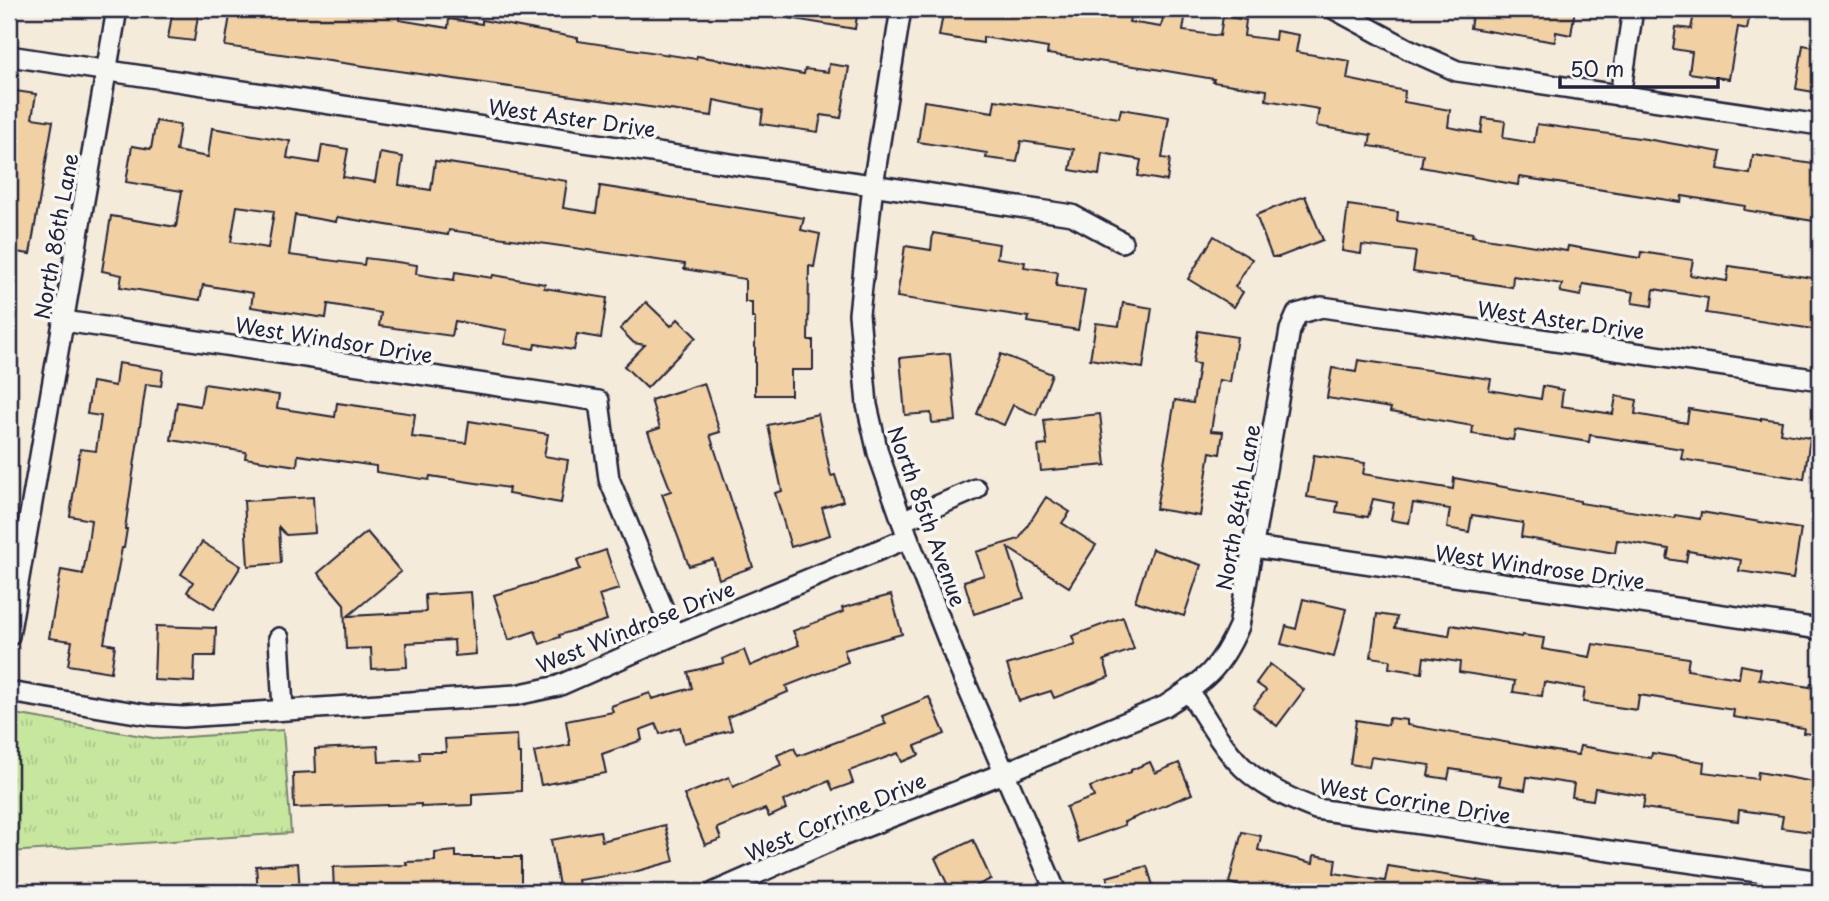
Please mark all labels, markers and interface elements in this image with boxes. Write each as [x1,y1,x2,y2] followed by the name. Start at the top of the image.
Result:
[1560,46,1717,90] scale bar
[1570,52,1624,84] text: 50 m
[486,89,658,145] street label: West Aster Drive
[25,150,85,322] street label: North 86th Lane
[1475,291,1647,347] street label: West Aster Drive
[233,308,435,370] street label: West Windsor Drive
[880,421,976,611] street label: North 85th Avenue
[1207,421,1267,593] street label: North 84th Lane
[1433,535,1647,597] street label: West Windrose Drive
[531,572,739,680] street label: West Windrose Drive
[740,763,930,869] street label: West Corrine Drive
[1317,769,1513,831] street label: West Corrine Drive

